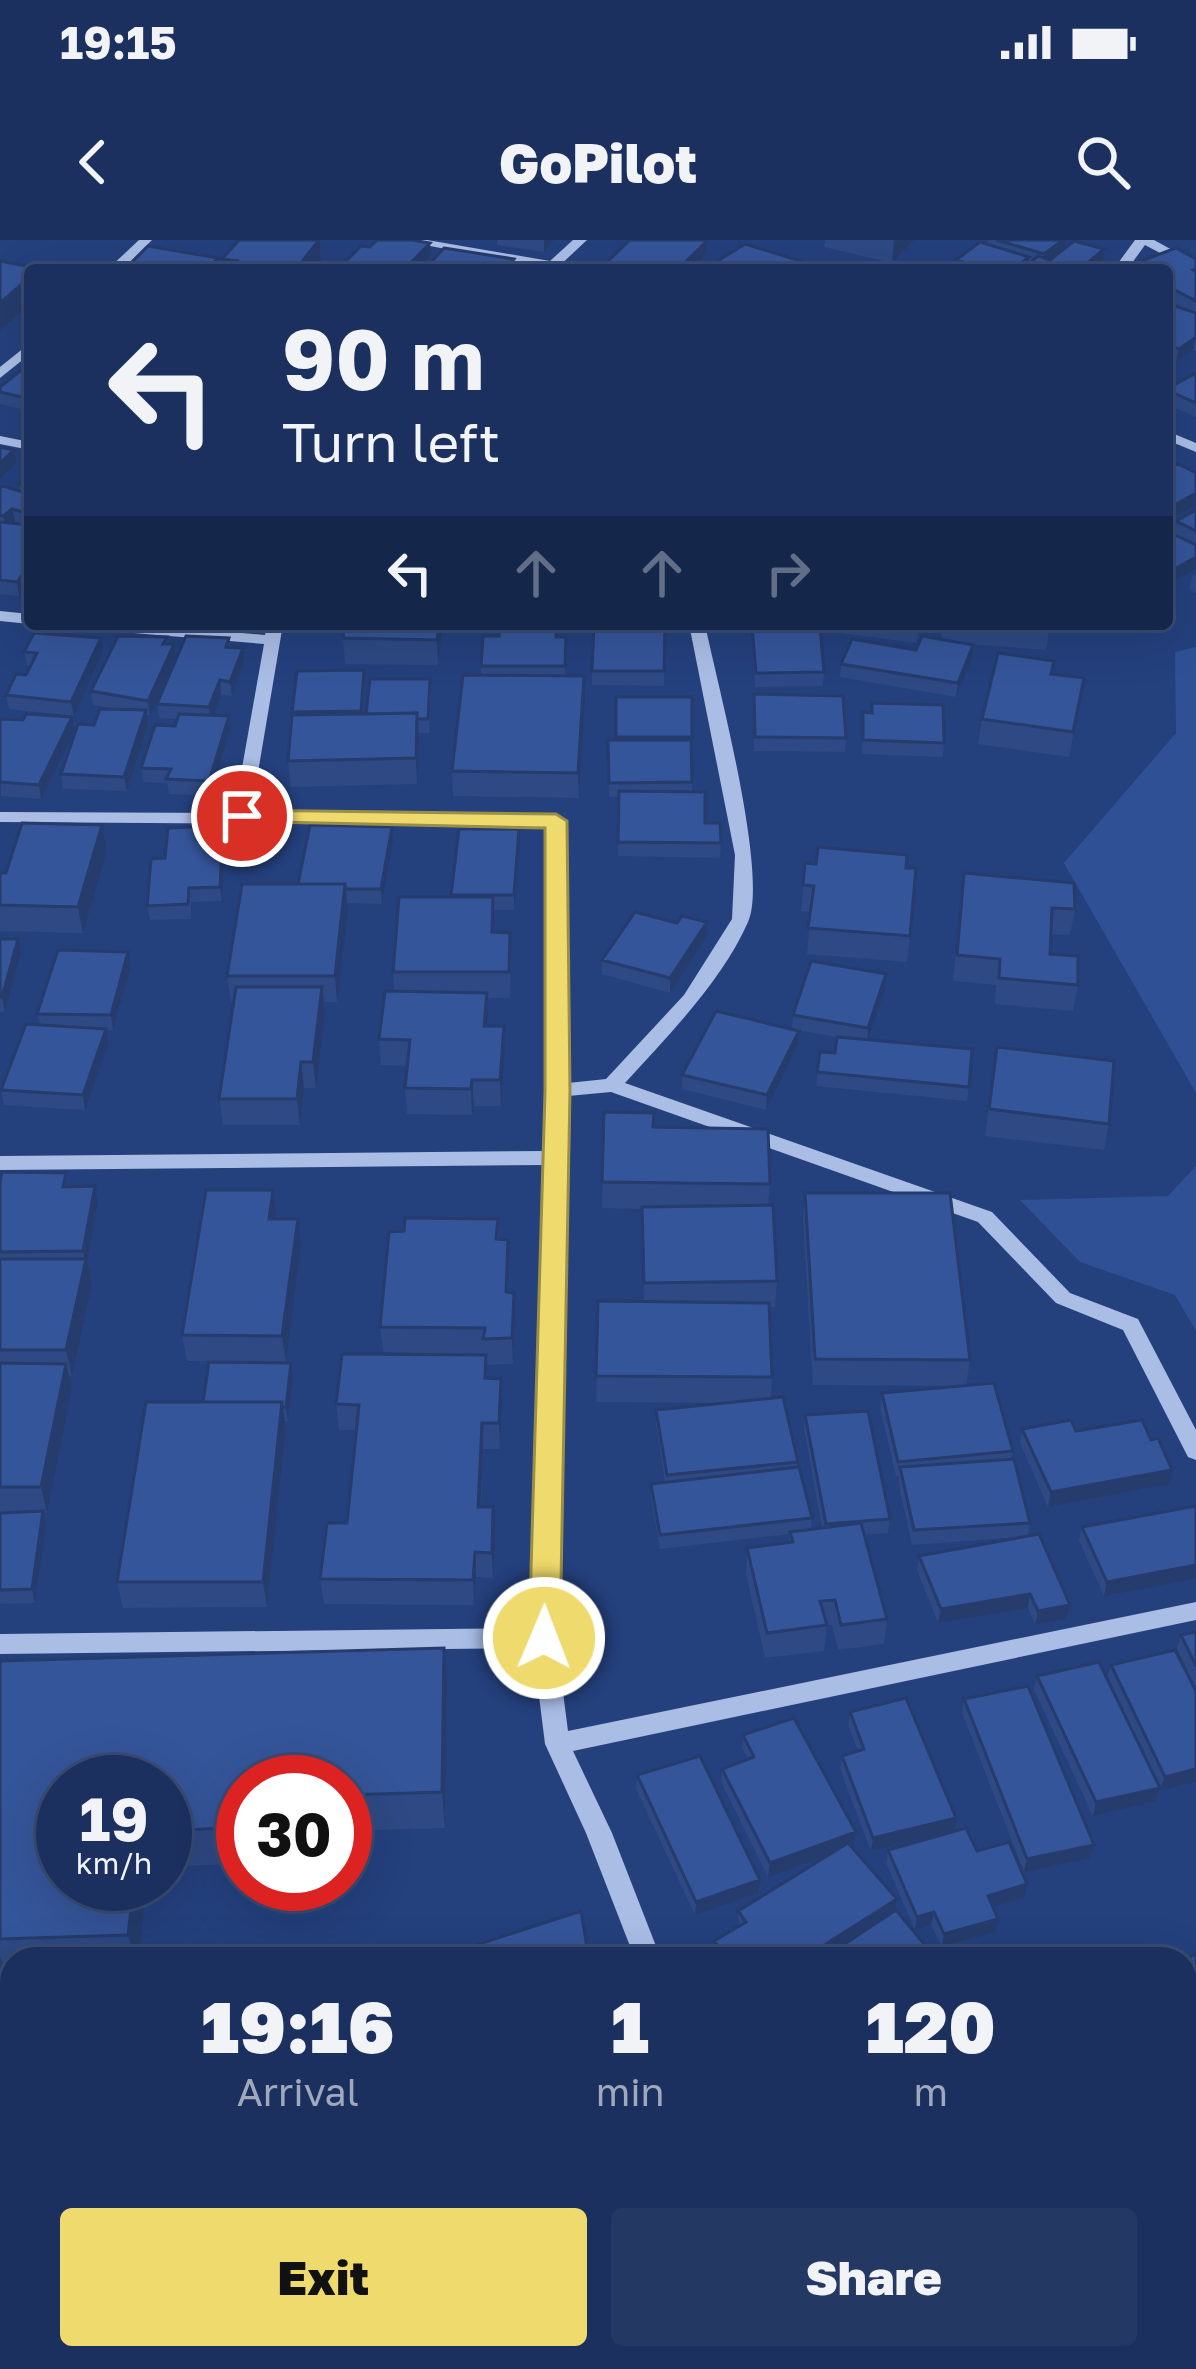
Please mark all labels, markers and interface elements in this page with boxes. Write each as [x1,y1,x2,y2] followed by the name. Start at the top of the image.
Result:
[60,15,177,69] text: 19:15
[60,129,126,195] icon: back
[1070,129,1136,195] icon: search
[499,130,697,195] text: GoPilot
[282,308,484,408] text: 90 m
[84,312,240,468] icon: left
[282,409,500,474] text: Turn left
[377,540,443,606] icon: left
[503,540,569,606] icon: ahead
[629,540,695,606] icon: ahead
[755,540,821,606] icon: right
[191,765,293,867] pin
[209,783,275,849] icon: arrive
[481,1575,607,1701] position arrow
[216,1755,372,1911] speed limit sign: 30
[79,1782,148,1854] text: 19
[76,1845,152,1881] text: km/h
[201,1982,395,2069] text: 19:16
[611,1982,649,2069] text: 1
[866,1982,996,2069] text: 120
[237,2068,359,2115] text: Arrival
[596,2068,665,2115] text: min
[914,2068,948,2115] text: m
[60,2208,587,2346] button: Exit
[611,2208,1137,2346] button: Share

